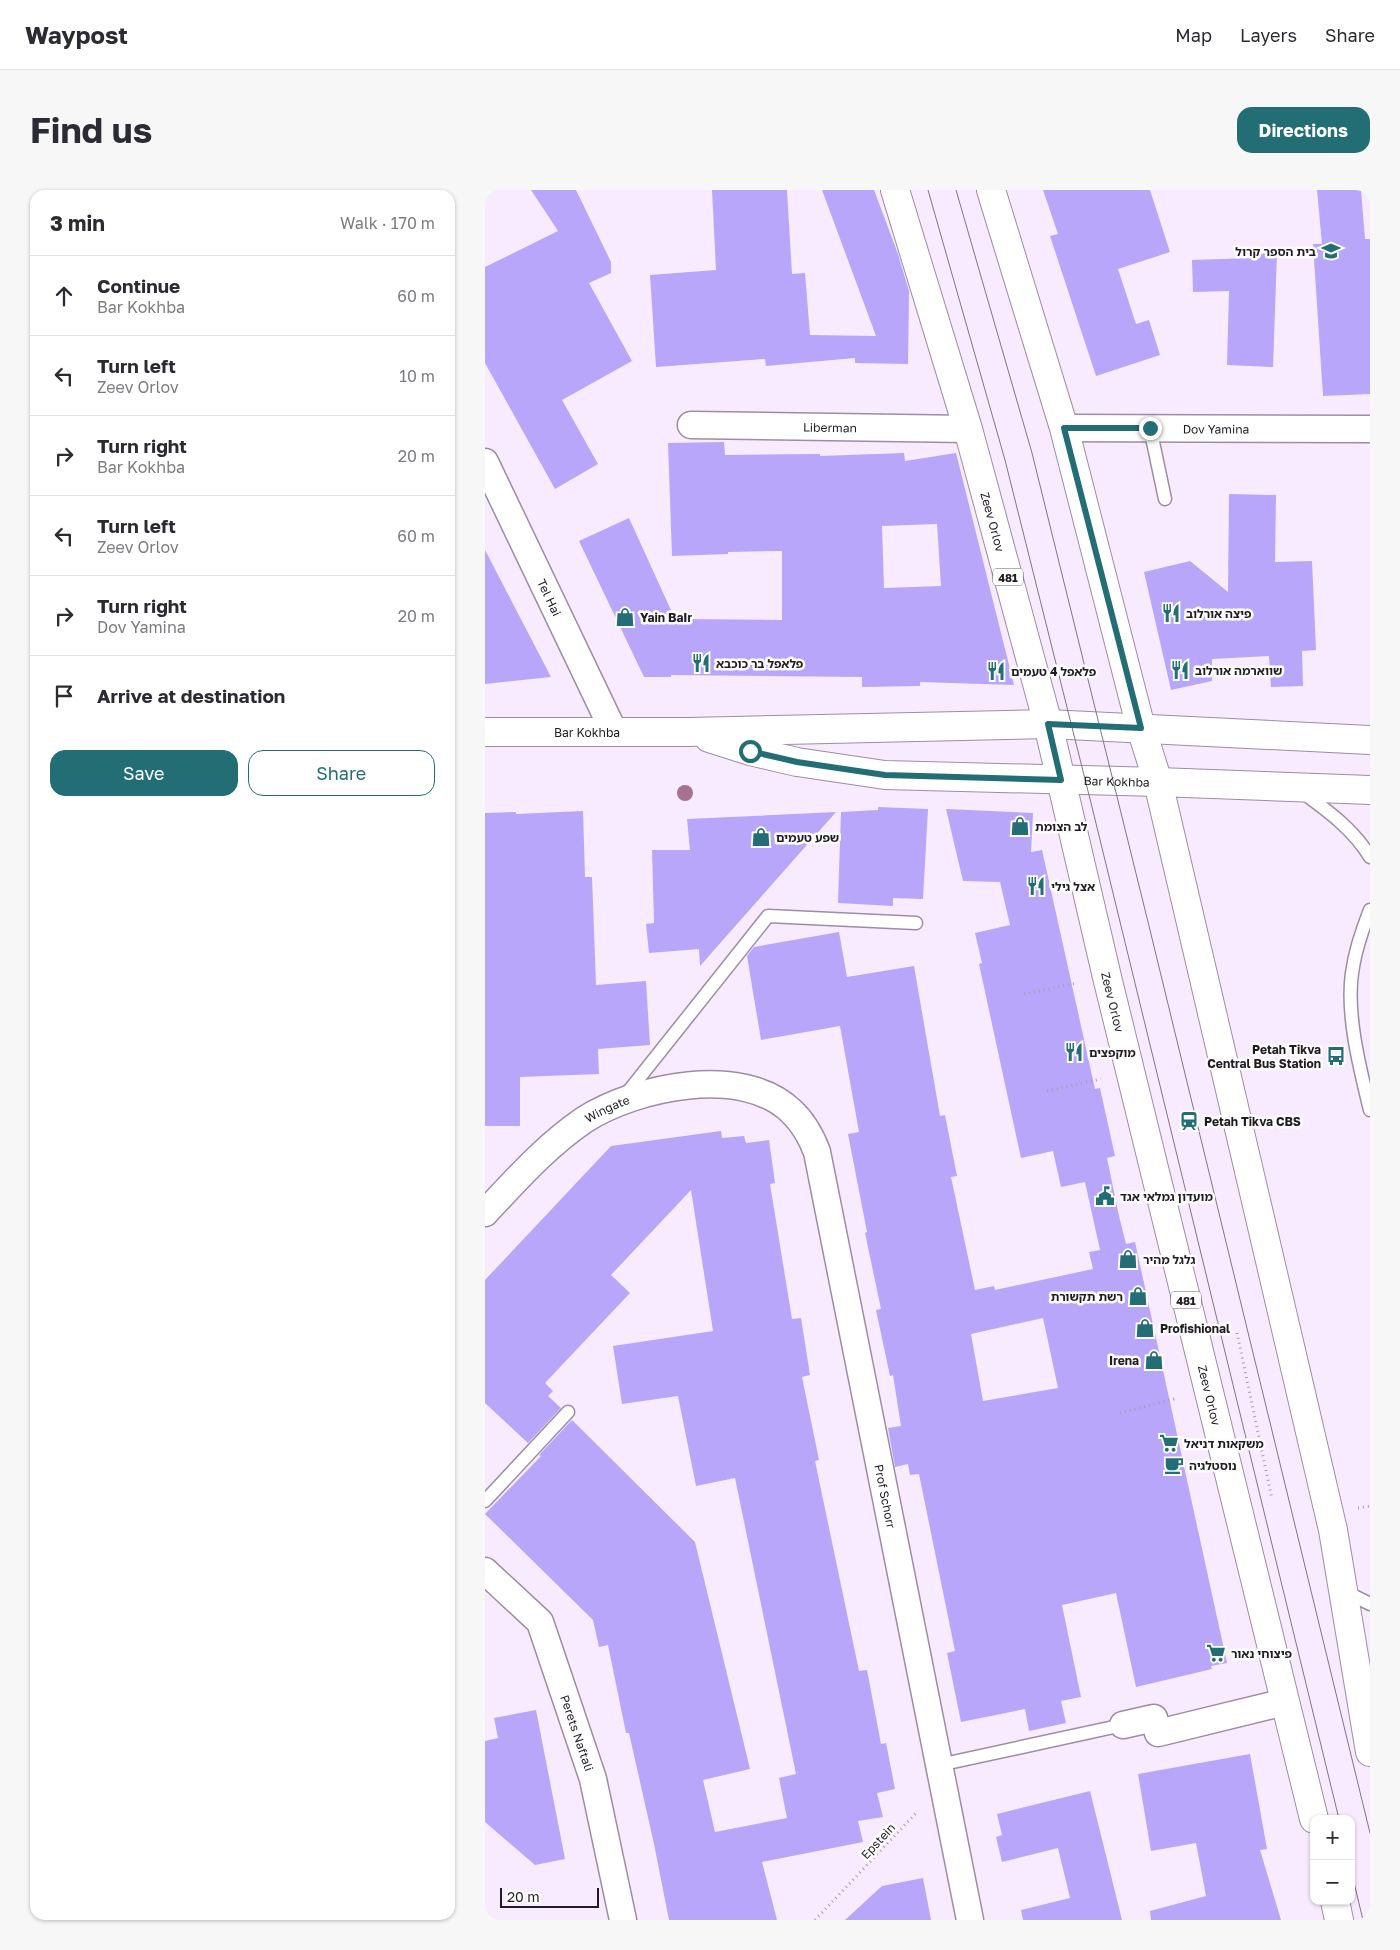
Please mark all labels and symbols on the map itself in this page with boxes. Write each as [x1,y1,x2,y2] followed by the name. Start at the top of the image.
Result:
[1320,240,1342,262] school or university icon: בית הספר קרול
[1235,244,1316,259] place label: בית הספר קרול
[1139,417,1162,440] route end
[803,419,857,435] street label: Liberman
[1183,421,1249,436] street label: Dov Yamina
[978,490,1009,554] street label: Zeev Orlov
[993,568,1023,586] road number: 481
[534,576,565,618] street label: Tel Hai
[1160,602,1182,624] restaurant icon: פיצה אורלוב
[614,606,636,628] shop icon: Yain BaIr
[1186,606,1252,621] place label: פיצה אורלוב
[640,610,692,625] place label: Yain BaIr
[690,652,712,674] restaurant icon: פלאפל בר כוכבא
[716,656,804,671] place label: פלאפל בר כוכבא
[1169,659,1191,681] restaurant icon: שווארמה אורלוב
[985,660,1007,682] restaurant icon: פלאפל 4 טעמים
[1195,663,1282,678] place label: שווארמה אורלוב
[1011,664,1097,679] place label: פלאפל 4 טעמים
[554,725,620,740] street label: Bar Kokhba
[739,740,762,763] route start
[1083,773,1150,789] street label: Bar Kokhba
[1009,815,1031,837] shop icon: לב הצומת
[1035,819,1088,834] place label: לב הצומת
[750,826,772,848] shop icon: שפע טעמים
[776,830,839,845] place label: שפע טעמים
[1025,875,1047,897] restaurant icon: אצל גילי
[1051,879,1095,894] place label: אצל גילי
[1099,970,1128,1034] street label: Zeev Orlov
[1063,1041,1085,1063] restaurant icon: מוקפצים
[1207,1042,1321,1071] place label: Petah Tikva Central Bus Station
[1089,1045,1136,1060] place label: מוקפצים
[1325,1045,1347,1067] bus stop icon: Petah Tikva Central Bus Station
[582,1092,632,1125] street label: Wingate
[1178,1110,1200,1132] station icon: Petah Tikva CBS
[1204,1114,1301,1129] place label: Petah Tikva CBS
[1094,1185,1116,1207] public building icon: מועדון גמלאי אגד
[1120,1189,1213,1204] place label: מועדון גמלאי אגד
[1117,1248,1139,1270] shop icon: גלגל מהיר
[1143,1252,1195,1267] place label: גלגל מהיר
[1127,1285,1149,1307] shop icon: רשת תקשורת
[1051,1289,1123,1304] place label: רשת תקשורת
[1171,1292,1201,1308] road number: 481
[1134,1317,1156,1339] shop icon: Profishional
[1160,1321,1230,1336] place label: Profishional
[1143,1349,1165,1371] shop icon: Irena
[1109,1353,1139,1368] place label: Irena
[1195,1364,1224,1427] street label: Zeev Orlov
[1158,1432,1180,1454] supermarket icon: משקאות דניאל
[1184,1436,1264,1451] place label: משקאות דניאל
[1163,1454,1185,1476] cafe icon: נוסטלגיה
[1189,1458,1237,1473] place label: נוסטלגיה
[872,1463,899,1530] street label: Prof Schorr
[1205,1642,1227,1664] supermarket icon: פיצוחי נאור
[1231,1646,1293,1661] place label: פיצוחי נאור
[558,1693,597,1773] street label: Perets Naftali
[858,1820,898,1862] street label: Epstein
[500,1885,599,1908] scale bar

